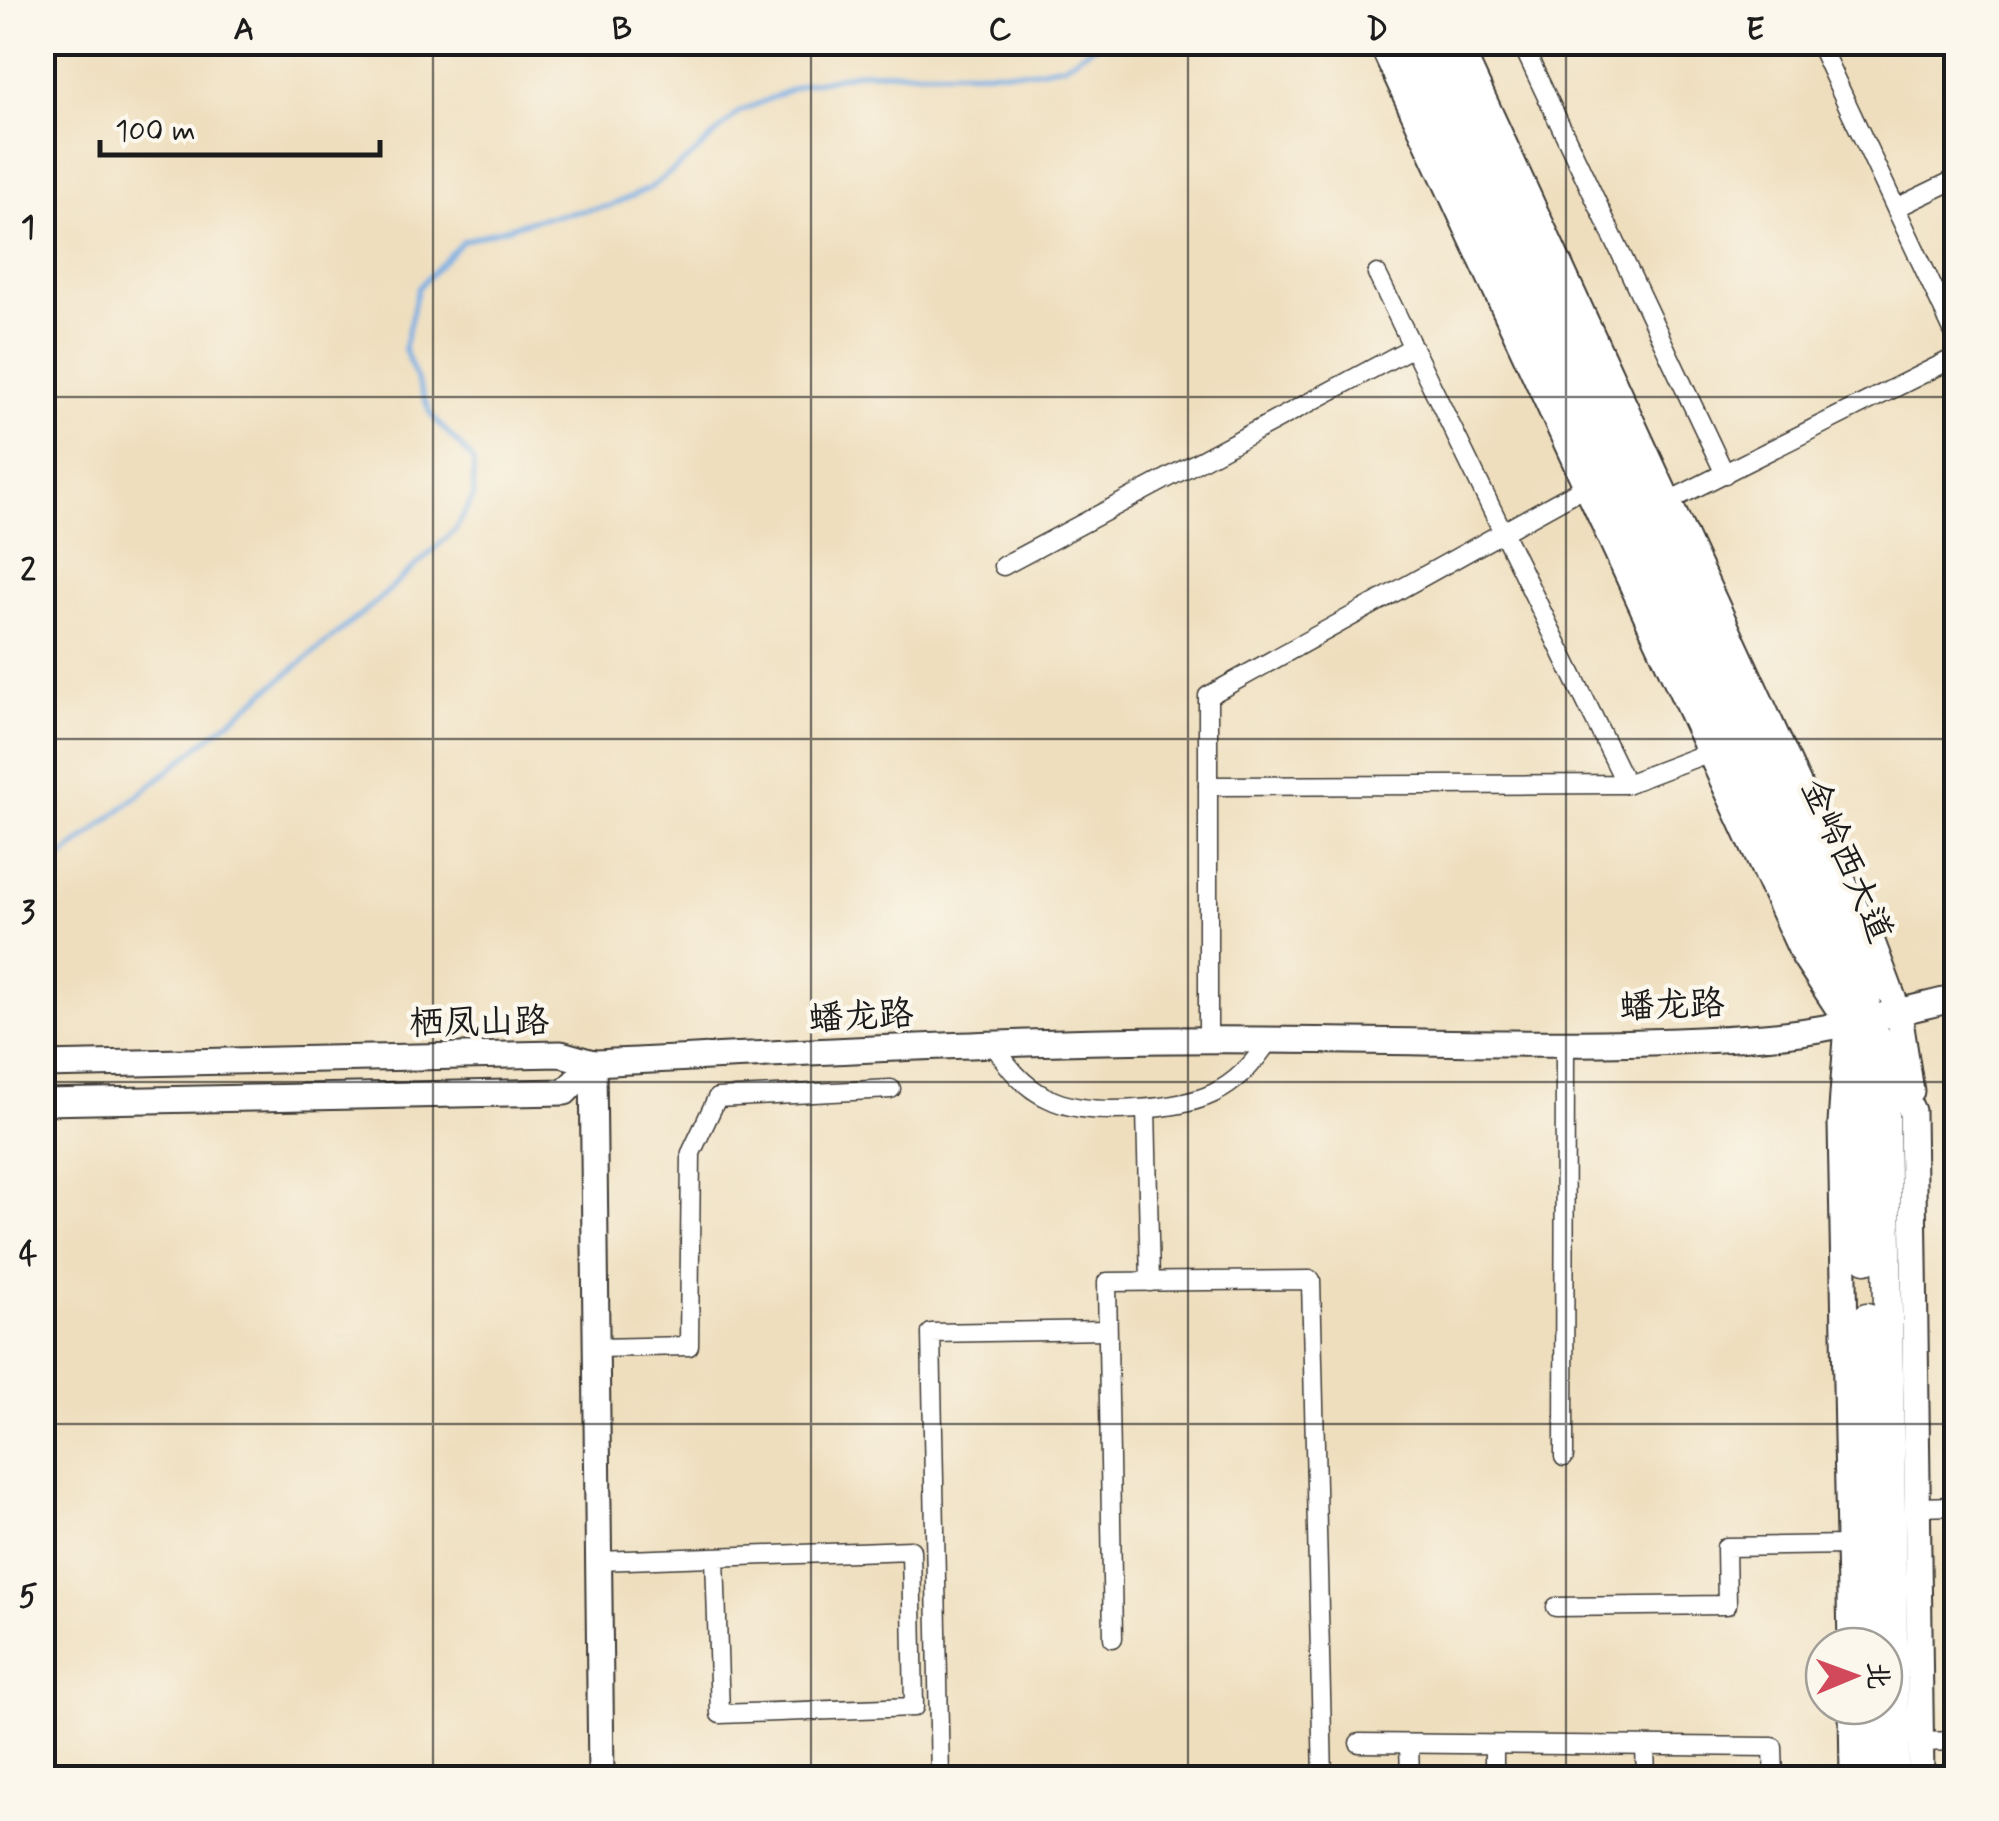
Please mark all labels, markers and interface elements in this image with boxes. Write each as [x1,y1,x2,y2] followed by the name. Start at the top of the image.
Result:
[234,9,254,51] text: A
[612,9,632,51] text: B
[989,9,1012,51] text: C
[1366,9,1388,51] text: D
[1746,9,1765,51] text: E
[100,95,380,157] scale bar
[115,112,196,151] text: 100 m
[21,207,35,249] text: 1
[20,550,36,592] text: 2
[1790,772,1903,950] street label: 金岭西大道
[21,892,36,934] text: 3
[1619,981,1725,1031] street label: 蟠龙路
[807,991,915,1043] street label: 蟠龙路
[409,999,549,1047] street label: 栖凤山路
[19,1234,38,1276] text: 4
[18,1576,38,1618] text: 5
[1804,1626,1904,1726] north arrow
[1858,1661,1895,1690] text: 北

